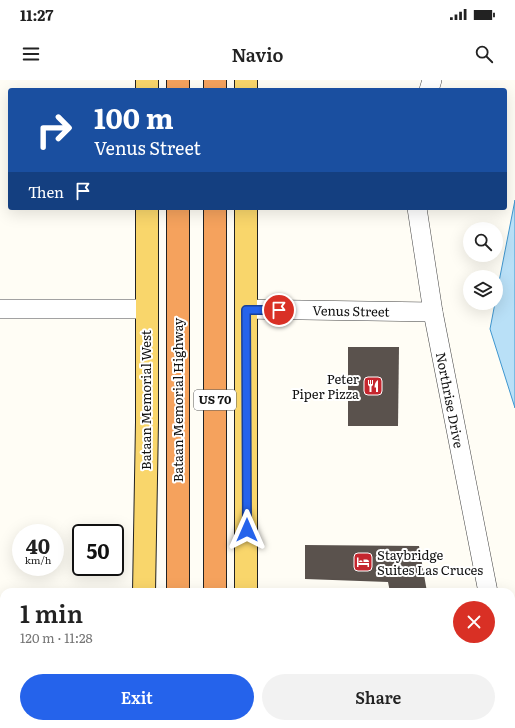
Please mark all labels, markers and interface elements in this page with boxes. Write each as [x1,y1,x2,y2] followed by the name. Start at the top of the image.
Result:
[20,3,53,26] text: 11:27
[232,41,283,68] text: Navio
[20,43,42,65] icon: menu
[473,43,495,65] icon: search
[94,96,174,138] text: 100 m
[28,104,80,156] icon: right
[94,134,201,161] text: Venus Street
[28,180,64,203] text: Then
[72,180,94,202] icon: arrive
[463,222,503,310] map controls
[463,222,503,262] button: search
[463,270,503,310] button: layers
[262,293,296,327] pin
[268,299,290,321] icon: arrive
[312,300,390,321] street label: Venus Street
[168,317,187,482] street label: Bataan Memorial Highway
[136,329,155,470] street label: Bataan Memorial West
[432,350,469,450] street label: Northrise Drive
[292,369,360,403] place label: Peter Piper Pizza
[362,375,384,397] restaurant icon: Peter Piper Pizza
[194,390,236,410] road number: US 70
[226,509,268,551] position arrow
[72,524,124,576] speed limit sign: 50
[26,530,50,560] text: 40
[377,545,483,579] place label: Staybridge Suites Las Cruces
[352,551,374,573] hotel icon: Staybridge Suites Las Cruces
[25,552,51,567] text: km/h
[20,595,83,630] text: 1 min
[453,601,495,643] button: close
[20,628,93,647] text: 120 m · 11:28
[20,674,254,720] button: Exit
[262,674,495,720] button: Share

